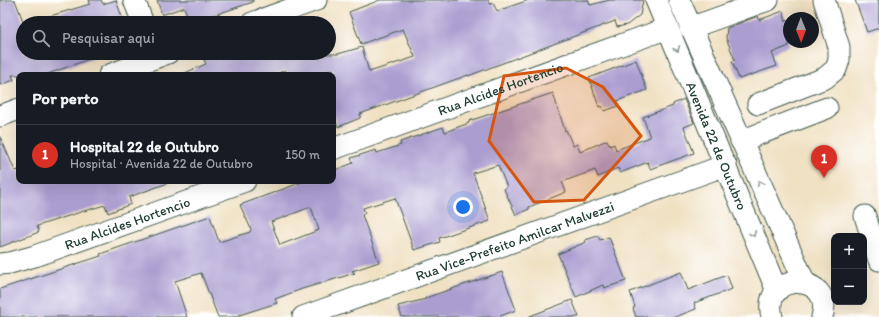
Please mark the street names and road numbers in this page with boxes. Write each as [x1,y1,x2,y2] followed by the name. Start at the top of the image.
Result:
[436,59,566,119] street label: Rua Alcides Hortencio
[682,79,750,213] street label: Avenida 22 de Outubro
[62,193,192,254] street label: Rua Alcides Hortencio
[413,198,617,285] street label: Rua Vice-Prefeito Amilcar Malvezzi

